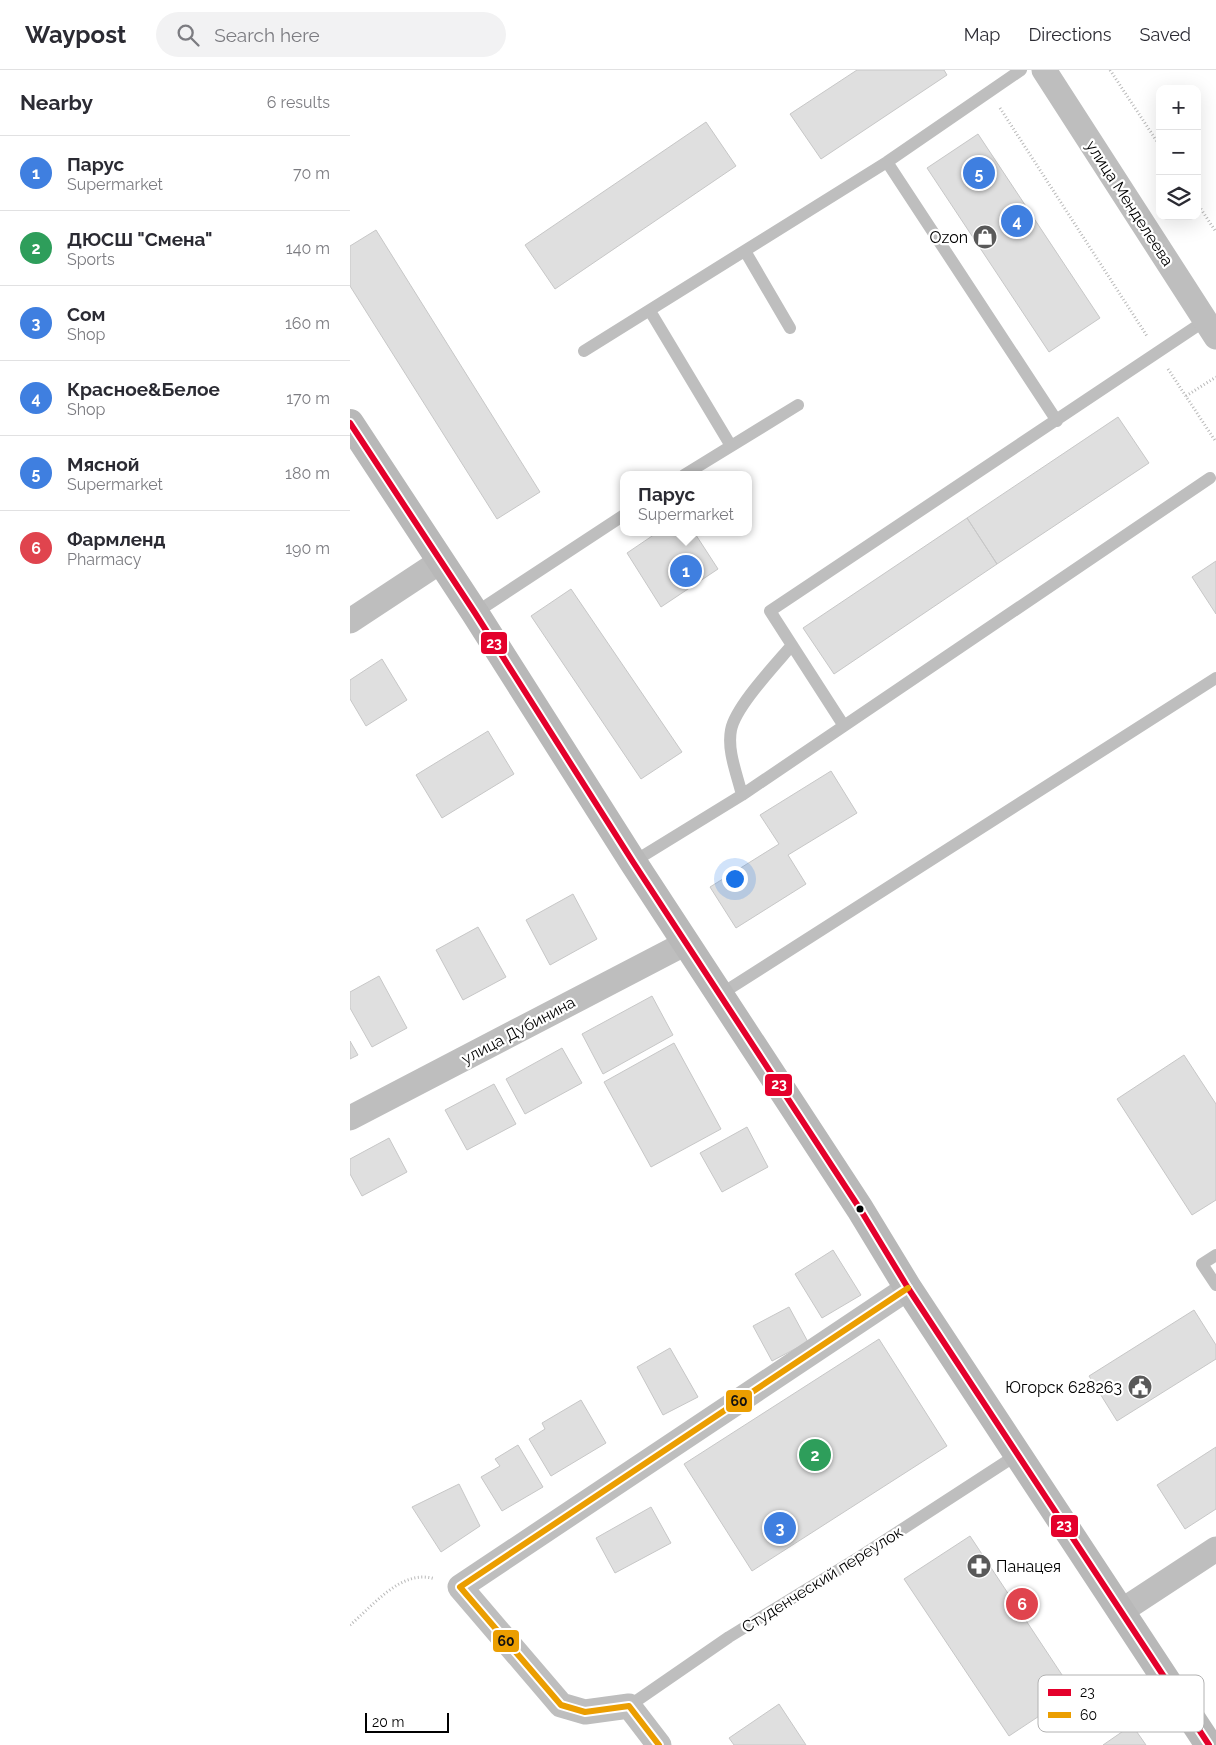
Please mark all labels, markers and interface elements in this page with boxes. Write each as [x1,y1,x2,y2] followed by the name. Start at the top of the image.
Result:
[156,12,506,57] search box
[25,20,126,49] text: Waypost
[174,21,202,49] icon: search
[214,24,320,46] text: Search here
[964,24,1000,45] text: Map
[1028,24,1112,45] text: Directions
[1140,24,1191,45] text: Saved
[1156,85,1201,220] map controls
[1156,85,1201,130] button: +
[20,90,93,115] text: Nearby
[267,93,330,112] text: 6 results
[1156,130,1201,175] button: −
[1082,137,1177,270] street label: улица Менделеева
[67,153,124,175] text: Парус
[963,154,995,192] pin: 5
[32,164,40,183] text: 1
[293,164,330,183] text: 70 m
[67,175,163,194] text: Supermarket
[1156,175,1201,220] button: layers
[1001,202,1033,240] pin: 4
[972,224,998,250] shop icon: Ozon
[67,228,213,250] text: ДЮСШ "Смена"
[929,228,968,247] place label: Ozon
[31,239,41,258] text: 2
[286,239,330,258] text: 140 m
[67,250,115,269] text: Sports
[67,303,105,325] text: Сом
[32,314,40,333] text: 3
[285,314,330,333] text: 160 m
[67,325,105,344] text: Shop
[67,378,220,400] text: Красное&Белое
[31,389,41,408] text: 4
[286,389,330,408] text: 170 m
[67,400,105,419] text: Shop
[67,453,139,475] text: Мясной
[32,464,40,483] text: 5
[285,464,330,483] text: 180 m
[620,471,752,536] popup
[67,475,163,494] text: Supermarket
[638,483,695,505] text: Парус
[638,505,734,524] text: Supermarket
[67,528,166,550] text: Фармленд
[31,539,41,558] text: 6
[285,539,330,558] text: 190 m
[67,550,141,569] text: Pharmacy
[670,552,702,590] pin: 1
[480,631,508,655] line badge: 23
[486,635,502,651] text: 23
[722,866,748,892] your location
[458,992,578,1068] street label: улица Дубинина
[764,1073,793,1097] line badge: 23
[771,1076,787,1092] text: 23
[855,1204,865,1214] unlabelled marker
[1127,1374,1153,1400] public building icon: Югорск 628263
[1005,1378,1122,1397] place label: Югорск 628263
[725,1389,753,1413] line badge: 60
[730,1393,748,1409] text: 60
[799,1436,831,1474] pin: 2
[764,1509,796,1547] pin: 3
[1050,1514,1079,1538] line badge: 23
[1056,1517,1072,1533] text: 23
[738,1522,906,1637] street label: Студенческий переулок
[966,1553,992,1579] pharmacy icon: Панацея
[996,1557,1061,1576] place label: Панацея
[1006,1585,1038,1623] pin: 6
[492,1629,520,1653] line badge: 60
[497,1633,515,1649] text: 60
[1038,1675,1204,1732] legend
[1080,1684,1095,1700] text: 23
[1080,1707,1097,1723] text: 60
[365,1710,449,1733] scale bar
[372,1714,404,1730] text: 20 m

